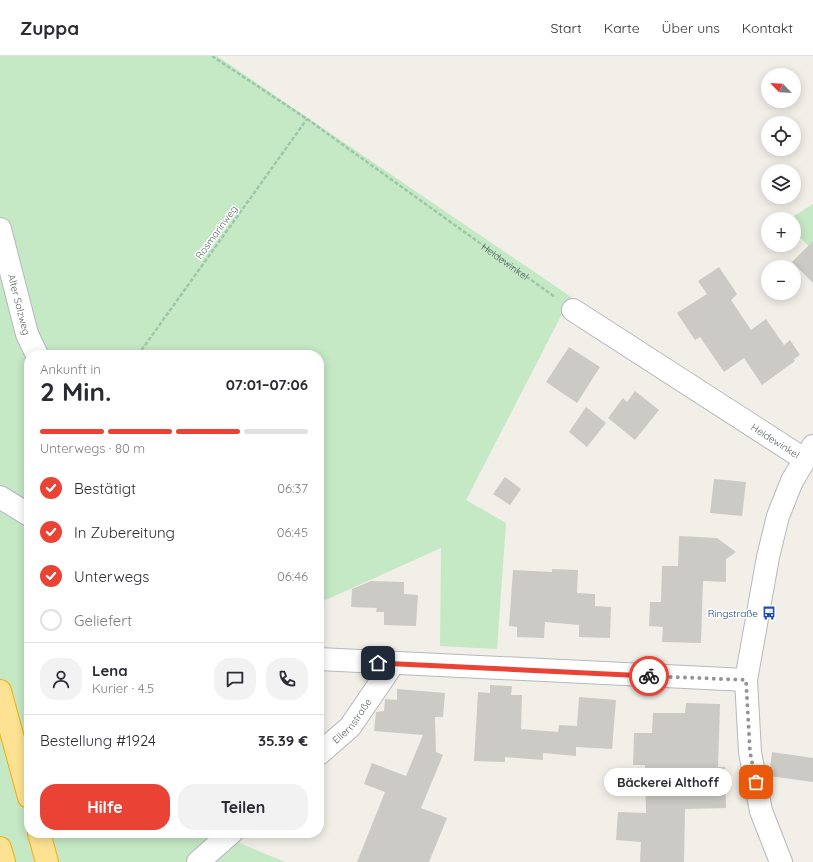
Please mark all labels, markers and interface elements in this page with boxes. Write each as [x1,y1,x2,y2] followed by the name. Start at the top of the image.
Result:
[20,16,79,40] text: Zuppa
[550,19,582,37] text: Start
[604,19,640,37] text: Karte
[662,19,720,37] text: Über uns
[742,19,793,37] text: Kontakt
[761,68,801,108] north arrow
[761,68,801,300] map controls
[761,116,801,156] button: locate
[761,164,801,204] button: layers
[192,203,240,262] street label: Rosmarinweg
[761,212,801,252] button: +
[479,240,531,283] street label: Heidewinkel
[761,260,801,300] button: −
[5,273,33,337] street label: Alter Salzweg
[40,361,101,377] text: Ankunft in
[40,375,111,408] text: 2 Min.
[226,375,308,394] text: 07:01–07:06
[749,421,802,461] street label: Heidewinkel
[40,440,145,456] text: Unterwegs · 80 m
[40,477,62,499] icon: check
[74,479,136,498] text: Bestätigt
[277,480,308,496] text: 06:37
[40,521,62,543] icon: check
[74,523,175,542] text: In Zubereitung
[277,524,308,540] text: 06:45
[40,565,62,587] icon: check
[74,567,149,586] text: Unterwegs
[277,568,308,584] text: 06:46
[761,605,777,621] bus stop icon: Ringstraße
[708,607,758,620] place label: Ringstraße
[74,611,132,630] text: Geliefert
[361,646,395,680] pin
[367,652,389,674] icon: home
[629,656,669,696] courier
[40,658,82,700] button: person
[214,658,256,700] button: chat
[266,658,308,700] button: phone
[92,661,128,680] text: Lena
[638,665,660,687] icon: bike
[92,680,154,696] text: Kurier · 4.5
[330,696,375,747] street label: Ellernstraße
[40,731,156,750] text: Bestellung #1924
[258,731,308,750] text: 35.39 €
[739,765,773,799] pin
[604,768,732,796] callout: Bäckerei Althoff
[745,771,767,793] icon: bag
[617,774,719,790] text: Bäckerei Althoff
[40,784,170,830] button: Hilfe
[178,784,308,830] button: Teilen

